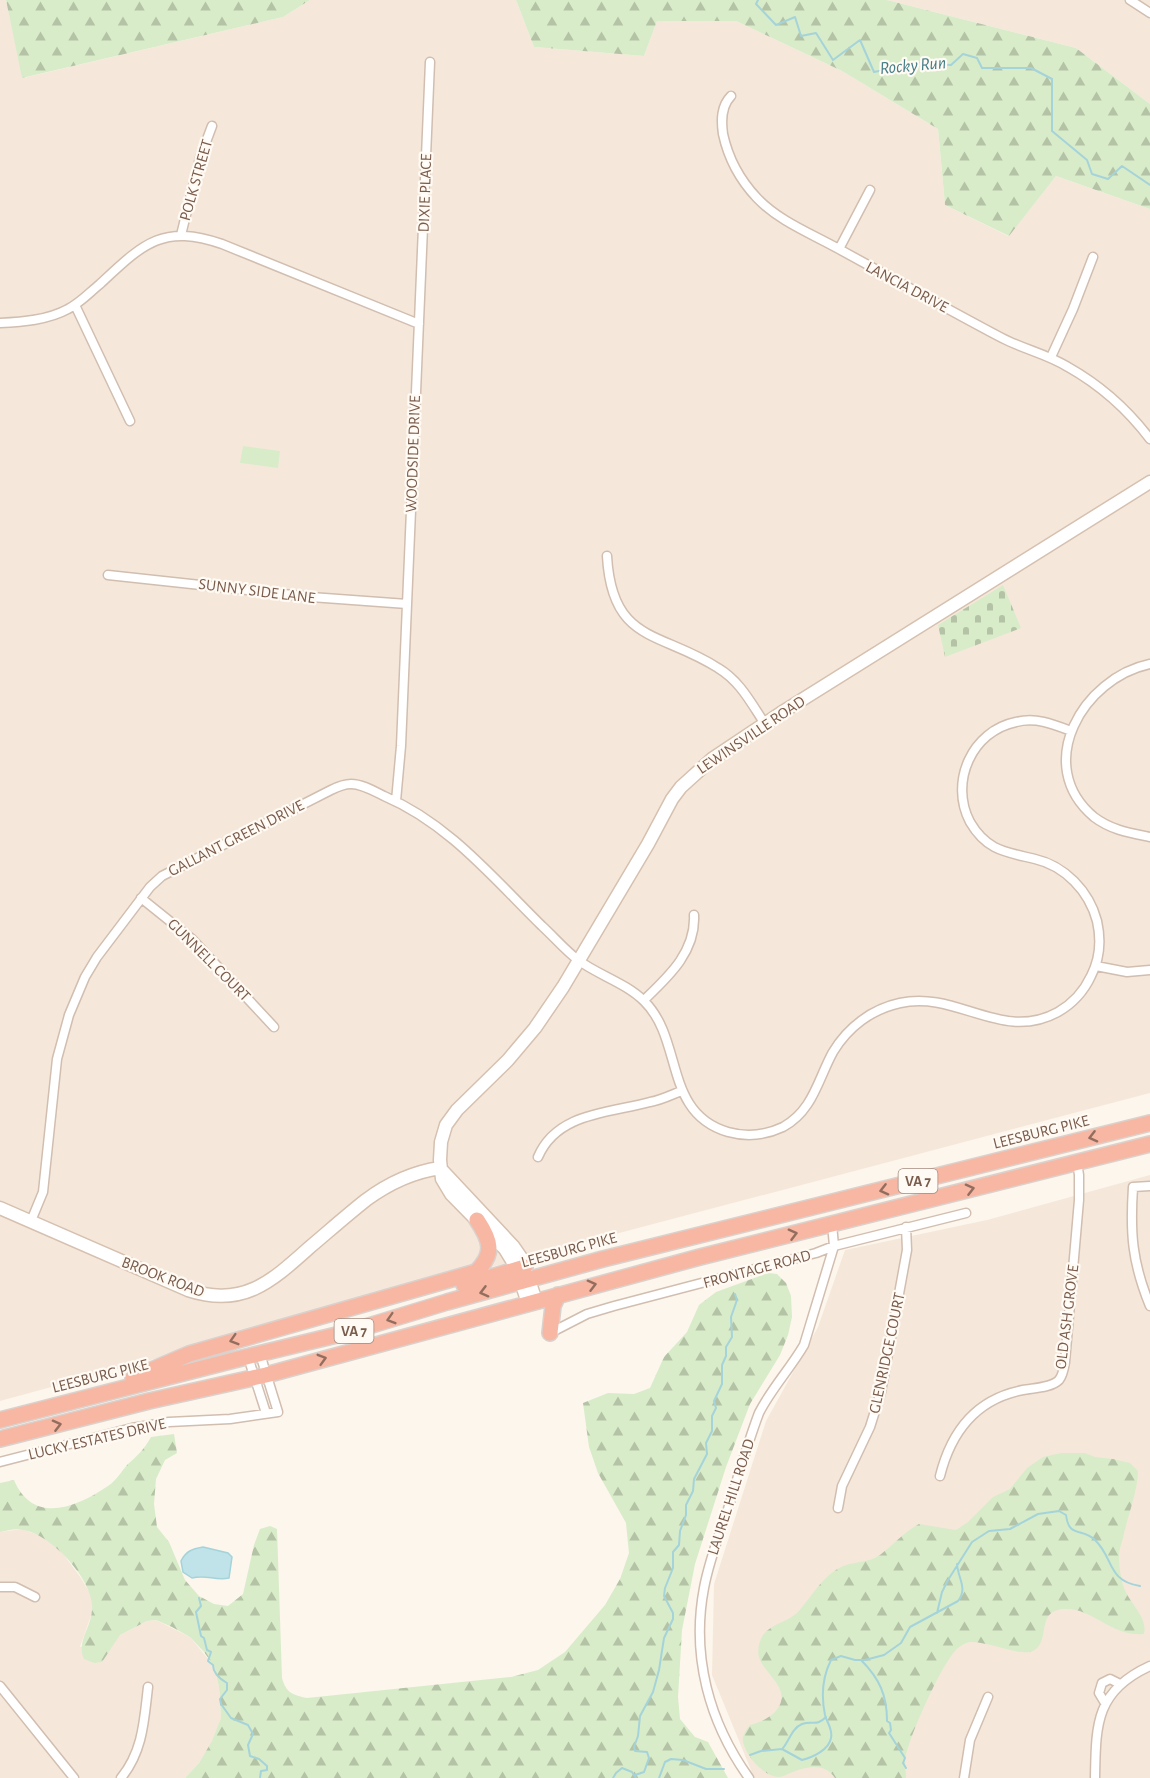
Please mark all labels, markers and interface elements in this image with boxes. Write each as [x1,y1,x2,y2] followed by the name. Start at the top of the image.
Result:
[879,54,947,78] water label: Rocky Run
[177,137,215,222] street label: POLK STREET
[416,153,434,233] street label: DIXIE PLACE
[863,259,951,316] street label: LANCIA DRIVE
[403,395,423,513] street label: WOODSIDE DRIVE
[198,576,317,606] street label: SUNNY SIDE LANE
[694,693,808,777] street label: LEWINSVILLE ROAD
[166,797,307,879] street label: GALLANT GREEN DRIVE
[165,916,254,1005] street label: GUNNELL COURT
[991,1112,1091,1152] street label: LEESBURG PIKE
[1088,1130,1098,1143] one-way arrow
[898,1169,938,1193] road number: VA 7
[879,1183,889,1196] one-way arrow
[964,1183,974,1196] one-way arrow
[519,1229,619,1270] street label: LEESBURG PIKE
[787,1229,798,1241] one-way arrow
[701,1247,813,1291] street label: FRONTAGE ROAD
[119,1254,207,1300] street label: BROOK ROAD
[1053,1264,1081,1370] street label: OLD ASH GROVE
[587,1280,597,1293] one-way arrow
[479,1285,490,1297] one-way arrow
[866,1291,908,1415] street label: GLENRIDGE COURT
[386,1312,397,1325] one-way arrow
[334,1319,374,1343] road number: VA 7
[229,1333,240,1345] one-way arrow
[317,1354,327,1367] one-way arrow
[50,1356,150,1396] street label: LEESBURG PIKE
[27,1415,168,1463] street label: LUCKY ESTATES DRIVE
[51,1419,61,1432] one-way arrow
[705,1437,757,1557] street label: LAUREL HILL ROAD

